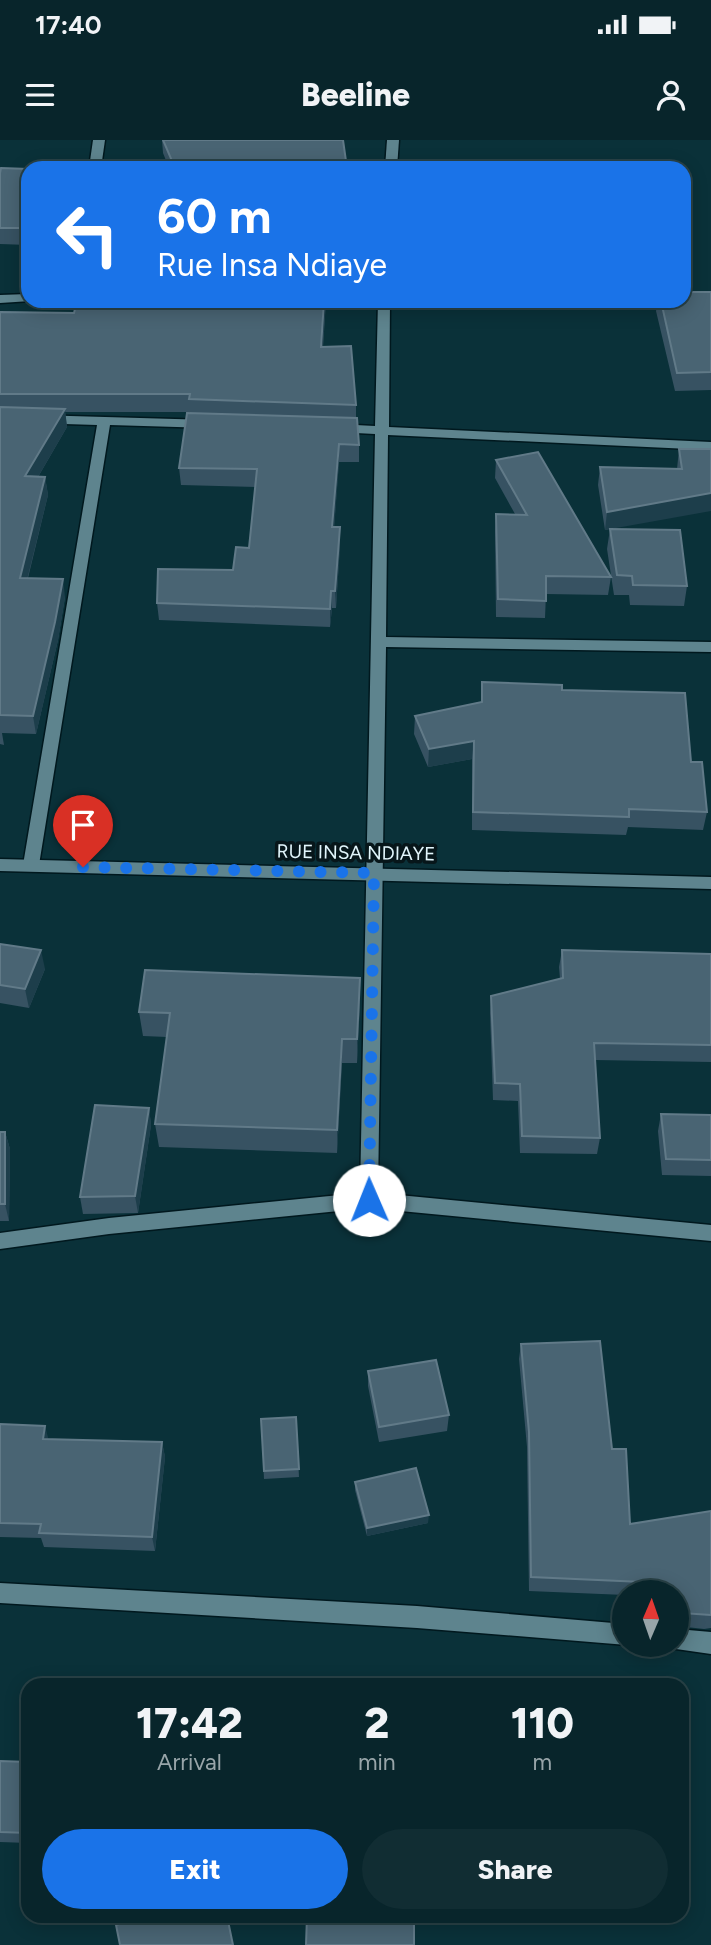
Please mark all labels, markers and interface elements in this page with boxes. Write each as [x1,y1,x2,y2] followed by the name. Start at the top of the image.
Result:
[35,9,102,41] text: 17:40
[21,76,59,114] icon: menu
[301,76,410,114] text: Beeline
[652,76,690,114] icon: person
[157,186,272,245] text: 60 m
[42,189,133,280] icon: left
[157,246,387,284] text: Rue Insa Ndiaye
[53,795,113,867] pin
[64,806,102,844] icon: arrive
[276,840,436,865] street label: RUE INSA NDIAYE
[332,1163,406,1237] position arrow
[612,1580,690,1657] north arrow
[612,1580,689,1657] map controls
[136,1698,243,1749] text: 17:42
[364,1698,389,1749] text: 2
[511,1698,574,1749] text: 110
[157,1748,222,1776] text: Arrival
[358,1748,396,1776] text: min
[533,1748,552,1776] text: m
[42,1829,348,1909] button: Exit
[362,1829,668,1909] button: Share

